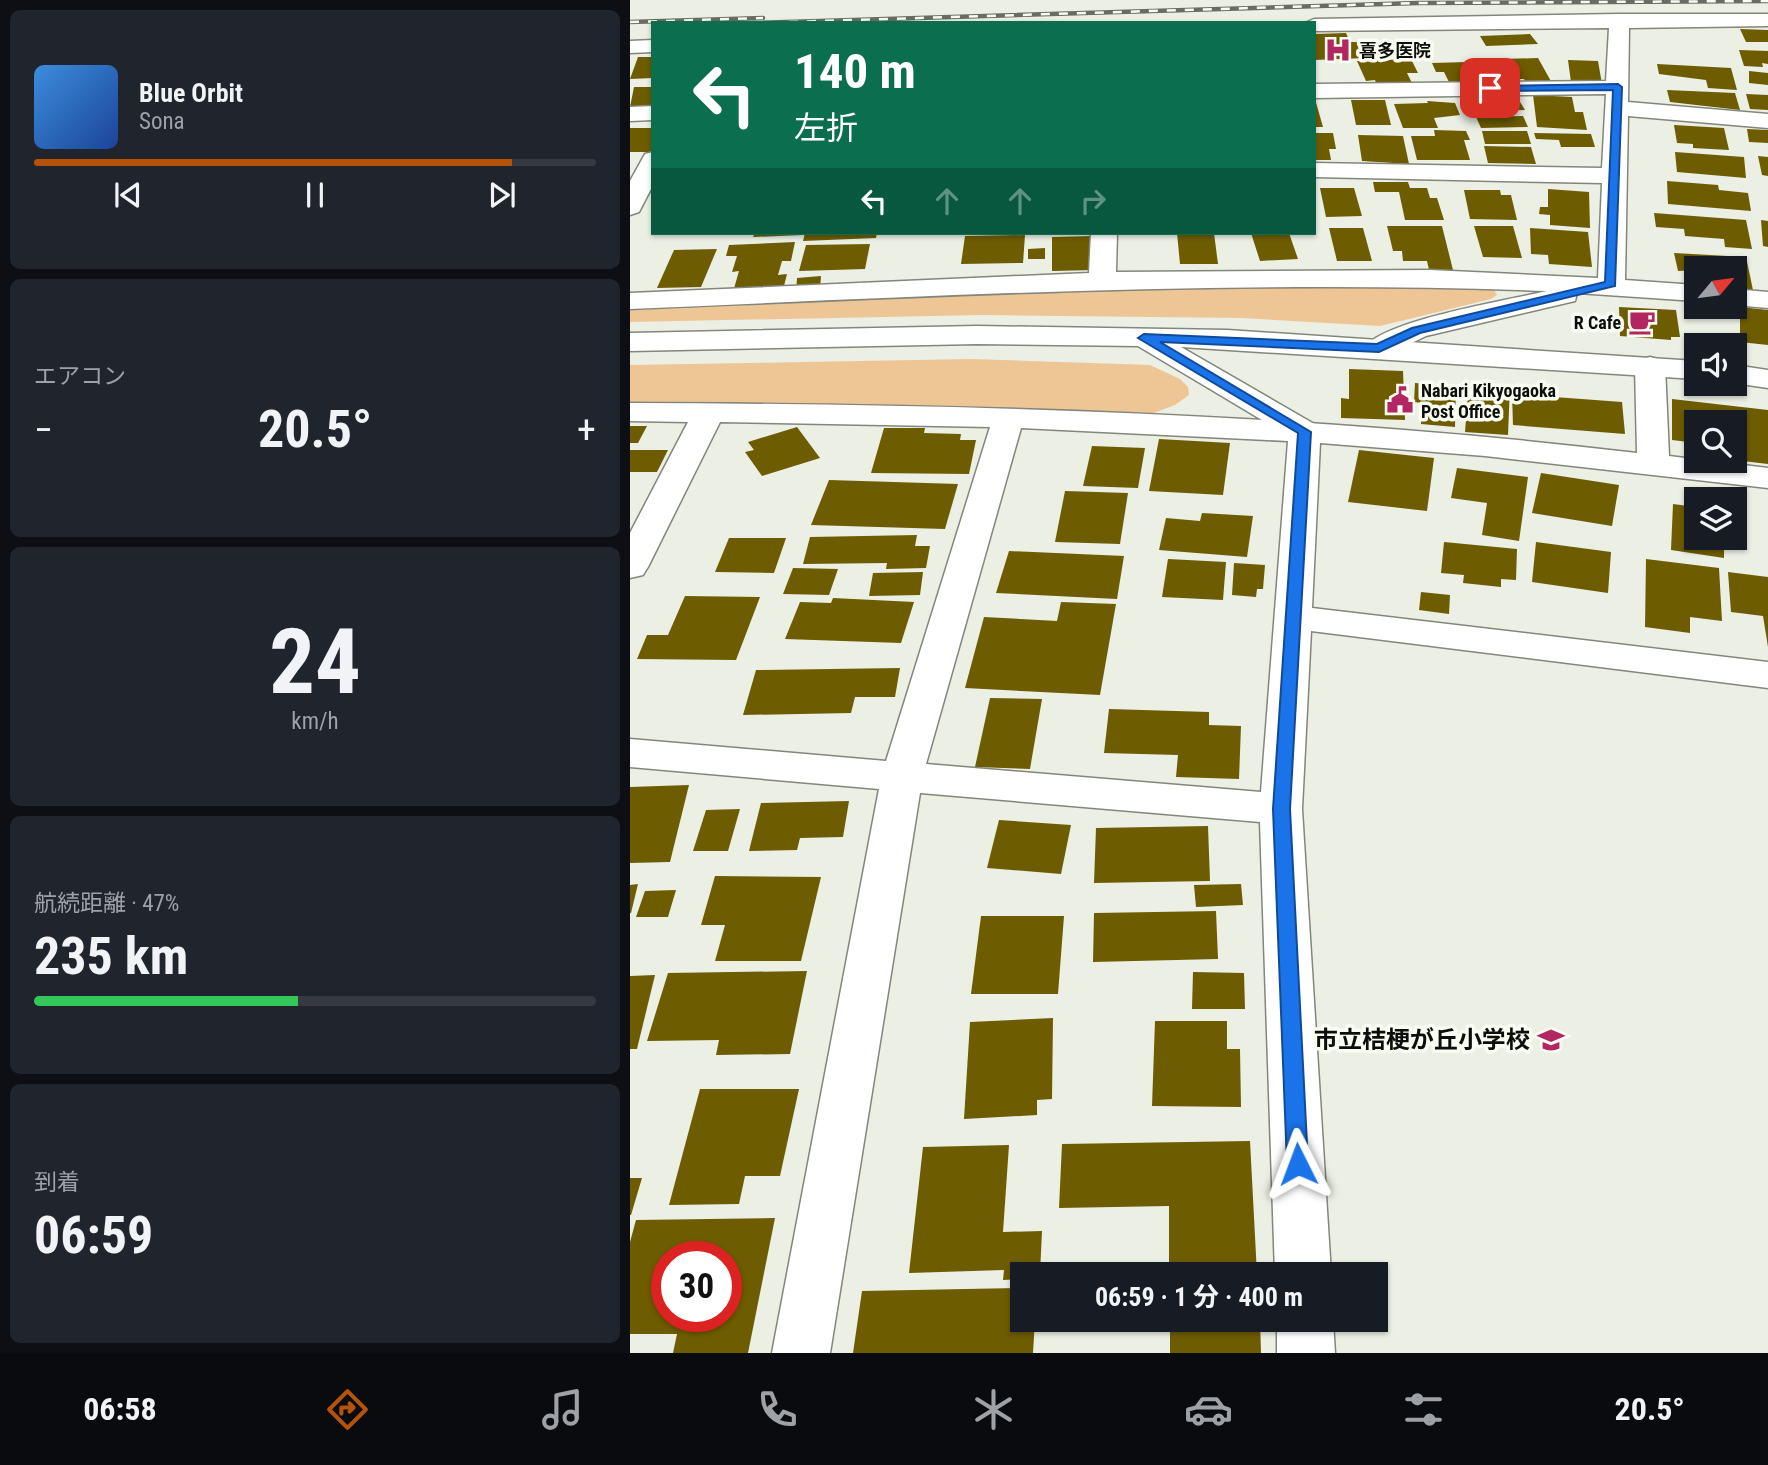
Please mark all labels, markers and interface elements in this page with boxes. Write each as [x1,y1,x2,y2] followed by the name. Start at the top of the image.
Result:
[1323,35,1353,65] hospital icon: 喜多医院
[1359,40,1431,61] place label: 喜多医院
[794,43,916,100] text: 140 m
[679,49,770,140] icon: left
[1460,58,1520,118] pin
[1471,69,1509,107] icon: arrive
[139,78,243,108] text: Blue Orbit
[139,108,185,135] text: Sona
[794,109,858,147] text: 左折
[109,176,147,214] icon: previous
[296,176,334,214] icon: pause
[483,176,521,214] icon: next
[855,182,893,220] icon: left
[928,182,966,220] icon: ahead
[1001,182,1039,220] icon: ahead
[1074,182,1112,220] icon: right
[1684,256,1746,318] north arrow
[1684,256,1747,550] map controls
[1627,307,1657,337] cafe icon: R Cafe
[1574,312,1621,333] place label: R Cafe
[1684,333,1747,396] button: sound
[34,363,126,390] text: エアコン
[1421,380,1556,422] place label: Nabari Kikyogaoka Post Office
[1385,385,1415,415] public building icon: Nabari Kikyogaoka Post Office
[258,399,372,460] text: 20.5°
[34,408,53,452] text: −
[577,408,596,452] text: +
[1684,410,1747,473] button: search
[1684,487,1747,550] button: layers
[269,609,361,715] text: 24
[291,708,339,735] text: km/h
[34,890,179,917] text: 航続距離 · 47%
[34,926,188,987] text: 235 km
[1536,1025,1566,1055] school or university icon: 市立桔梗が丘小学校
[1314,1026,1530,1054] place label: 市立桔梗が丘小学校
[1261,1127,1335,1201] position arrow
[34,1169,80,1196] text: 到着
[34,1205,153,1266] text: 06:59
[651,1241,742,1332] speed limit sign: 30
[1095,1282,1303,1312] text: 06:59 · 1 分 · 400 m
[323,1385,372,1434] icon: directions
[538,1385,587,1434] icon: music
[753,1385,802,1434] icon: phone
[969,1385,1018,1434] icon: climate
[1184,1385,1233,1434] icon: car
[1399,1385,1448,1434] icon: filters
[83,1390,157,1428] text: 06:58
[1615,1390,1685,1428] text: 20.5°

